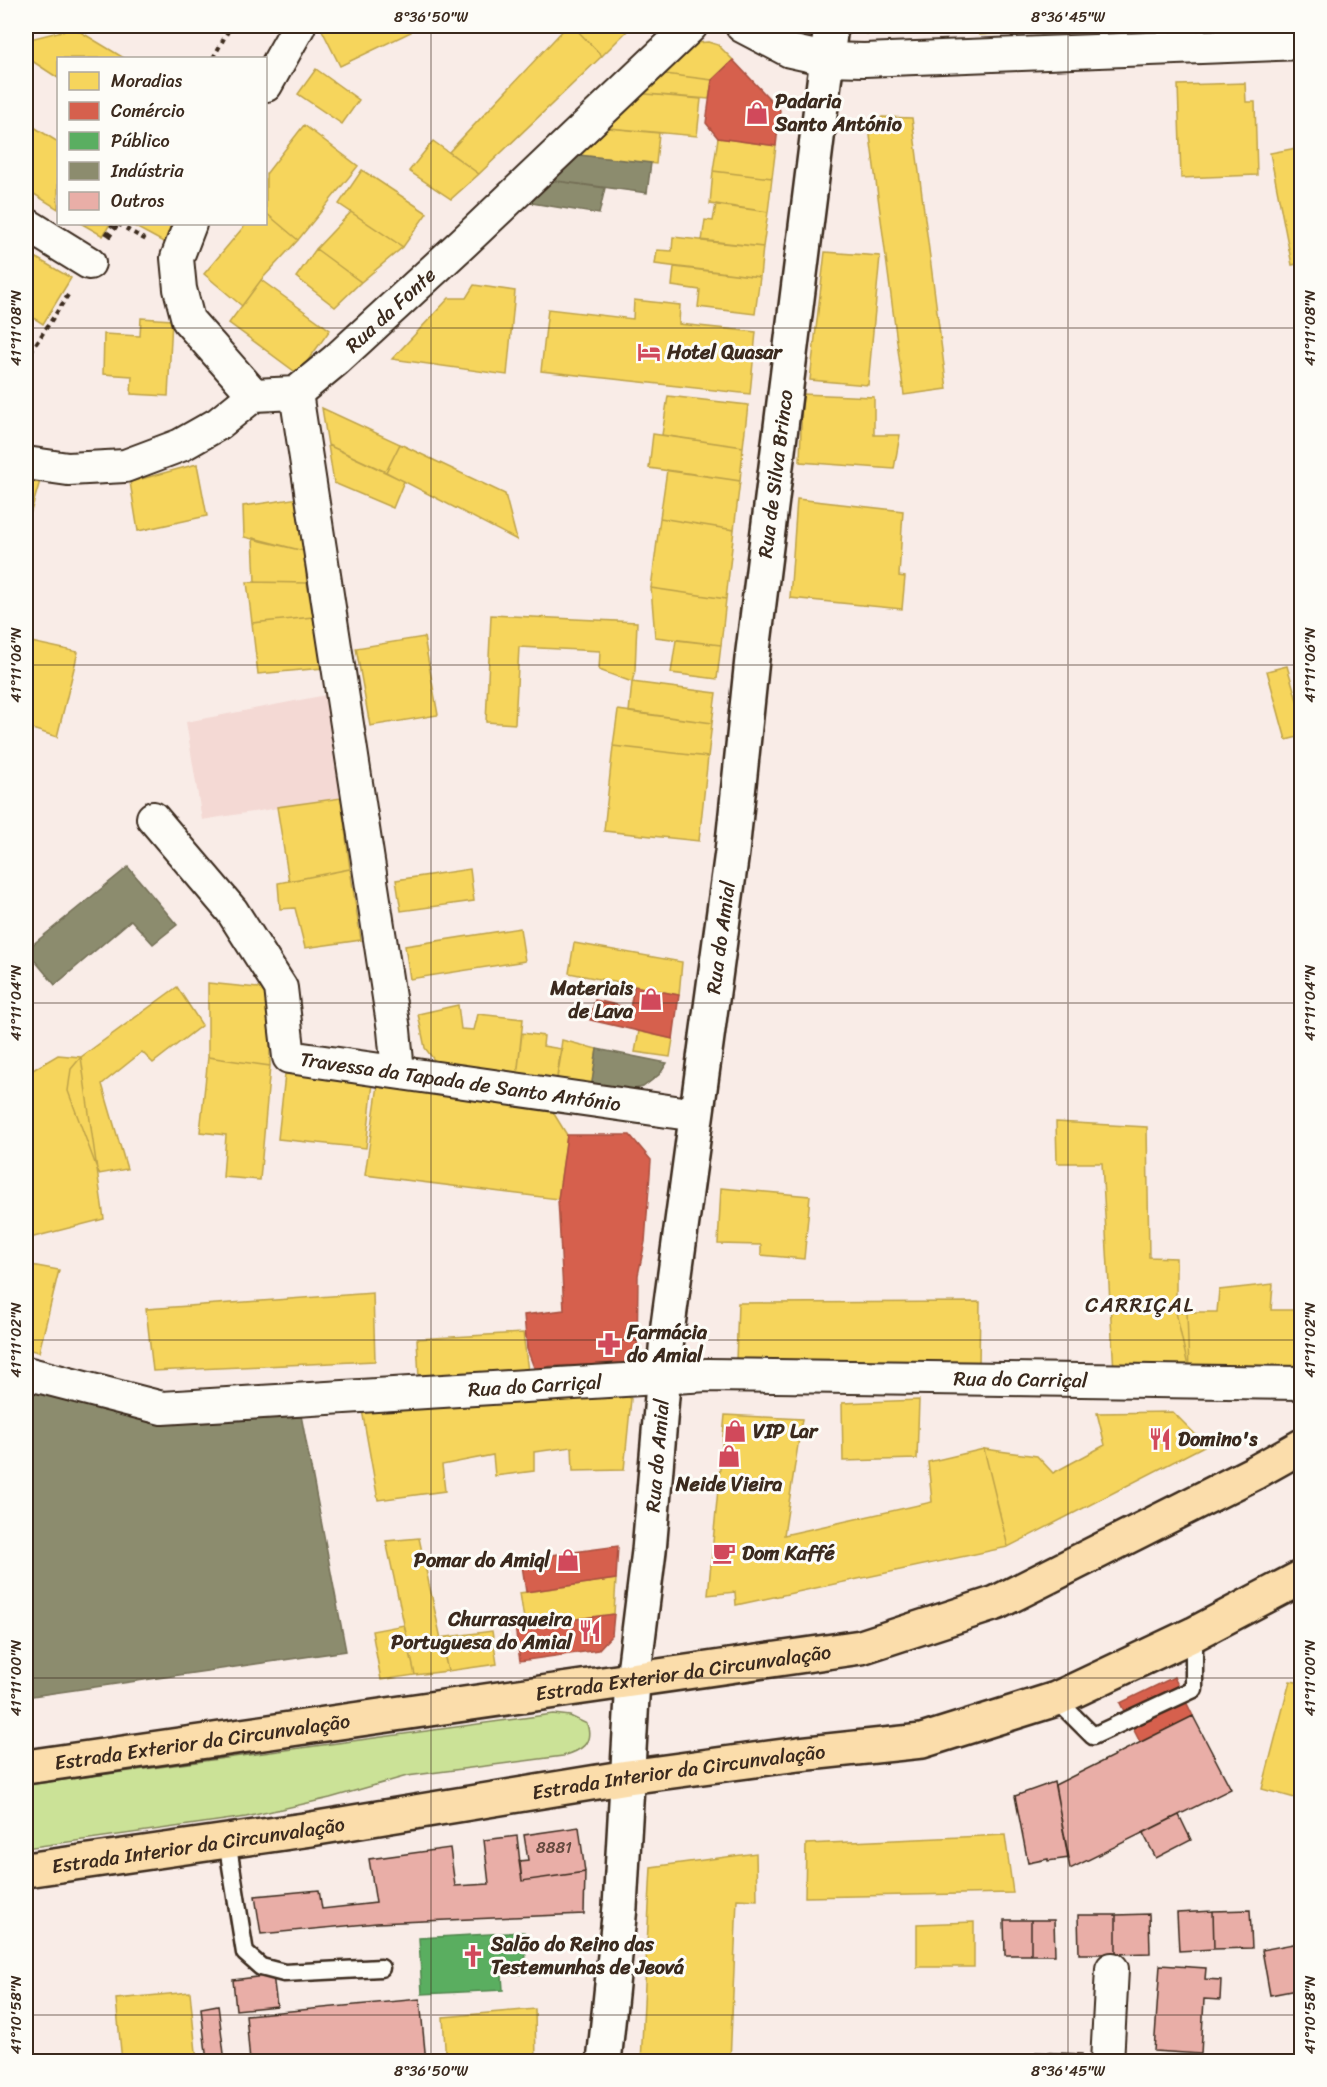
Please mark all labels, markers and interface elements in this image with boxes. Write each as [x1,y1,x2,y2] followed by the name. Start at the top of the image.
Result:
[394,4,469,30] text: 8°36'50"W
[1031,4,1105,30] text: 8°36'45"W
[57,57,267,225] legend
[111,65,183,97] text: Moradias
[774,84,903,142] place label: Padaria Santo António
[111,95,185,127] text: Comércio
[744,100,770,126] shop icon: Padaria Santo António
[111,125,170,157] text: Público
[110,155,185,187] text: Indústria
[111,185,165,217] text: Outros
[337,258,444,361] street label: Rua da Fonte
[3,289,29,366] text: 41°11'08"N
[1297,289,1323,366] text: 41°11'08"N
[666,335,783,370] place label: Hotel Quasar
[636,339,662,365] hotel icon: Hotel Quasar
[747,388,803,560] street label: Rua de Silva Brinco
[3,627,29,703] text: 41°11'06"N
[1297,627,1323,703] text: 41°11'06"N
[695,879,745,996] street label: Rua do Amial
[3,964,29,1041] text: 41°11'04"N
[1297,964,1323,1041] text: 41°11'04"N
[549,971,634,1029] place label: Materiais de Lava
[638,986,664,1012] shop icon: Materiais de Lava
[298,1041,623,1122] street label: Travessa da Tapada de Santo António
[1085,1286,1195,1324] district label: CARRIÇAL
[3,1302,29,1378] text: 41°11'02"N
[1297,1302,1323,1378] text: 41°11'02"N
[626,1315,708,1373] place label: Farmácia do Amial
[596,1331,622,1357] pharmacy icon: Farmácia do Amial
[953,1361,1089,1398] street label: Rua do Carriçal
[467,1364,604,1407] street label: Rua do Carriçal
[635,1397,679,1514] street label: Rua do Amial
[753,1414,819,1449] place label: VIP Lar
[722,1418,748,1444] shop icon: VIP Lar
[1178,1422,1258,1457] place label: Domino's
[1147,1426,1173,1452] restaurant icon: Domino's
[716,1443,742,1469] shop icon: Neide Vieira
[675,1467,782,1502] place label: Neide Vieira
[742,1536,836,1571] place label: Dom Kaffé
[711,1540,737,1566] cafe icon: Dom Kaffé
[414,1543,551,1578] place label: Pomar do Amiql
[555,1547,581,1573] shop icon: Pomar do Amiql
[391,1602,573,1660] place label: Churrasqueira Portuguesa do Amial
[577,1618,603,1644] restaurant icon: Churrasqueira Portuguesa do Amial
[533,1634,833,1711] street label: Estrada Exterior da Circunvalação
[3,1639,29,1716] text: 41°11'00"N
[1297,1639,1323,1716] text: 41°11'00"N
[52,1703,352,1780] street label: Estrada Exterior da Circunvalação
[529,1734,827,1810] street label: Estrada Interior da Circunvalação
[49,1806,347,1884] street label: Estrada Interior da Circunvalação
[536,1833,572,1862] house number: 8881
[490,1927,684,1985] place label: Salão do Reino das Testemunhas de Jeová
[460,1943,486,1969] church icon: Salão do Reino das Testemunhas de Jeová
[3,1975,29,2054] text: 41°10'58"N
[1297,1975,1323,2054] text: 41°10'58"N
[394,2058,469,2084] text: 8°36'50"W
[1031,2058,1105,2084] text: 8°36'45"W

